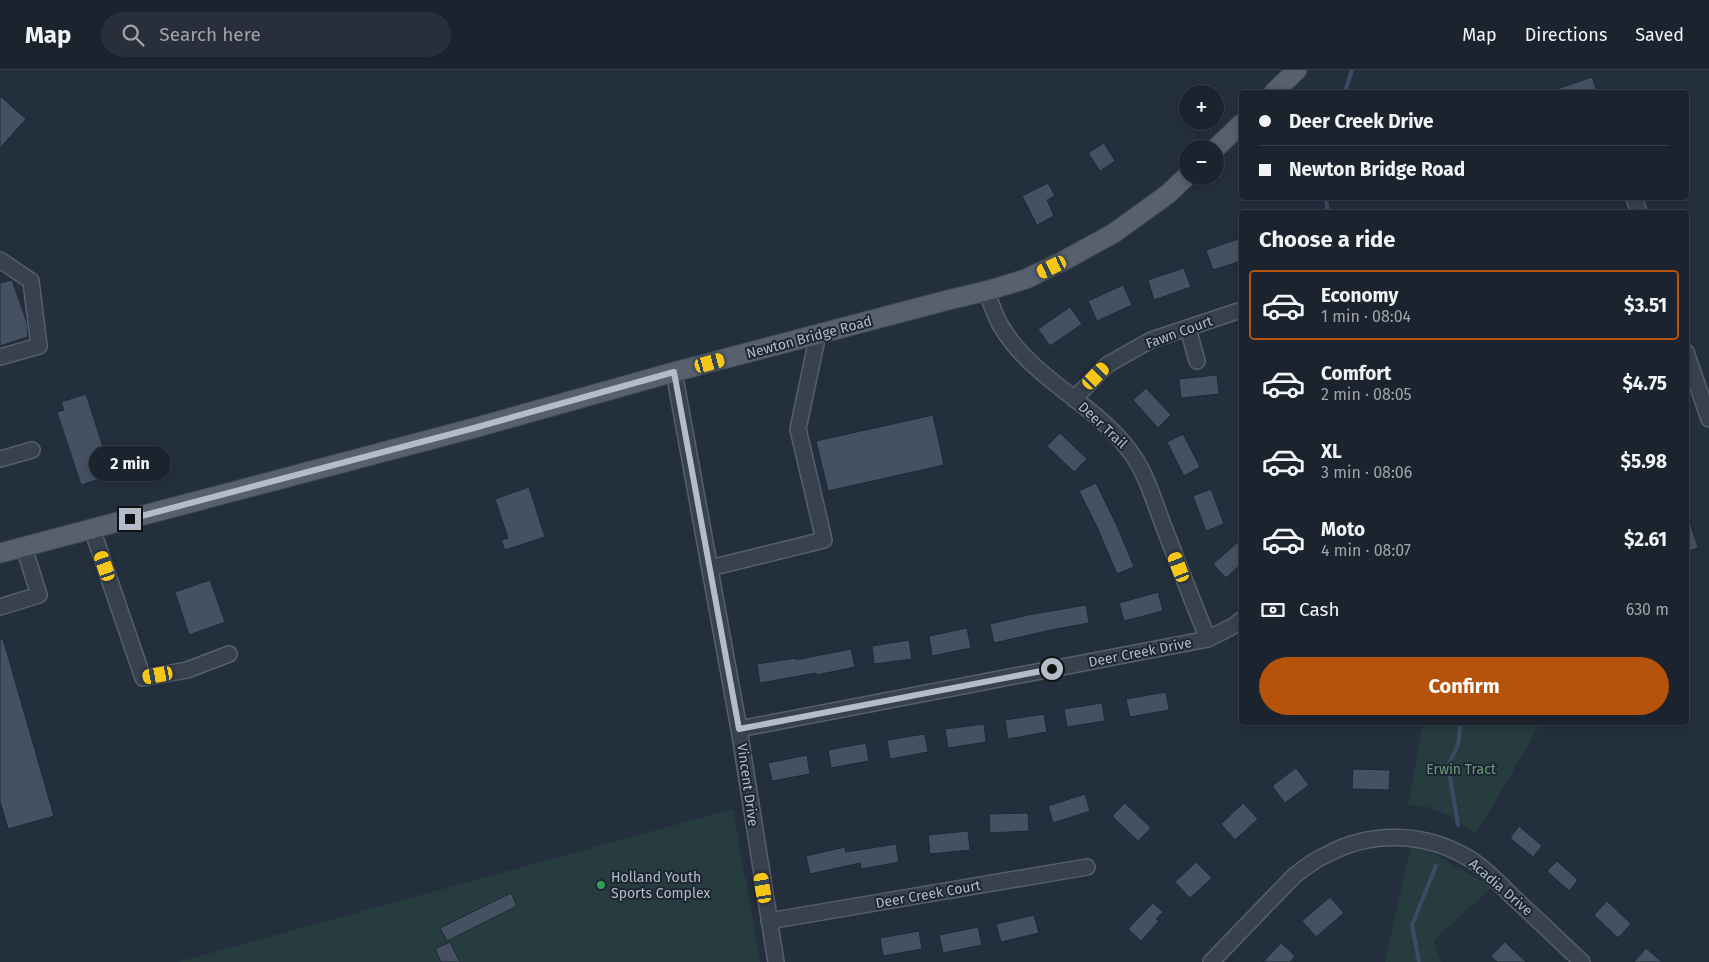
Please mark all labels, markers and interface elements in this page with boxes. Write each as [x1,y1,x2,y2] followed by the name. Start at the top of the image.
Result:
[101,12,451,57] search box
[25,21,71,49] text: Map
[119,21,147,49] icon: search
[159,23,261,46] text: Search here
[1462,24,1497,46] text: Map
[1525,24,1607,46] text: Directions
[1635,24,1684,46] text: Saved
[1179,85,1224,185] map controls
[1179,85,1224,130] button: +
[1289,110,1434,133] text: Deer Creek Drive
[1179,140,1224,185] button: −
[1289,158,1465,181] text: Newton Bridge Road
[1259,226,1395,253] text: Choose a ride
[1035,254,1068,280] car
[1261,283,1306,328] icon: car
[1321,284,1398,307] text: Economy
[1624,294,1667,317] text: $3.51
[1321,307,1411,326] text: 1 min · 08:04
[1143,312,1216,352] street label: Fawn Court
[745,313,874,362] street label: Newton Bridge Road
[693,352,726,374] car
[1080,360,1111,392] car
[1261,361,1306,406] icon: car
[1321,362,1391,385] text: Comfort
[1622,372,1667,395] text: $4.75
[1321,385,1412,404] text: 2 min · 08:05
[1075,398,1131,452] street label: Deer Trail
[1261,439,1306,484] icon: car
[1321,440,1342,463] text: XL
[89,446,171,482] callout: 2 min
[1621,450,1667,473] text: $5.98
[110,454,150,473] text: 2 min
[1321,463,1412,482] text: 3 min · 08:06
[119,508,141,530] route end
[1261,517,1306,562] icon: car
[1321,518,1365,541] text: Moto
[1624,528,1667,551] text: $2.61
[1321,541,1411,560] text: 4 min · 08:07
[93,549,116,583] car
[1166,550,1191,584] car
[1259,596,1287,624] icon: cash
[1299,598,1340,621] text: Cash
[1626,600,1669,619] text: 630 m
[1087,634,1193,671] street label: Deer Creek Drive
[1259,657,1669,715] button: Confirm
[1041,658,1063,680] route start
[141,665,174,685] car
[733,742,762,828] street label: Vincent Drive
[1426,761,1497,778] park label: Erwin Tract
[1465,855,1536,920] street label: Acadia Drive
[611,869,710,902] place label: Holland Youth Sports Complex
[753,872,772,904] car
[874,877,983,912] street label: Deer Creek Court
[595,879,607,891] marker: Holland Youth Sports Complex

